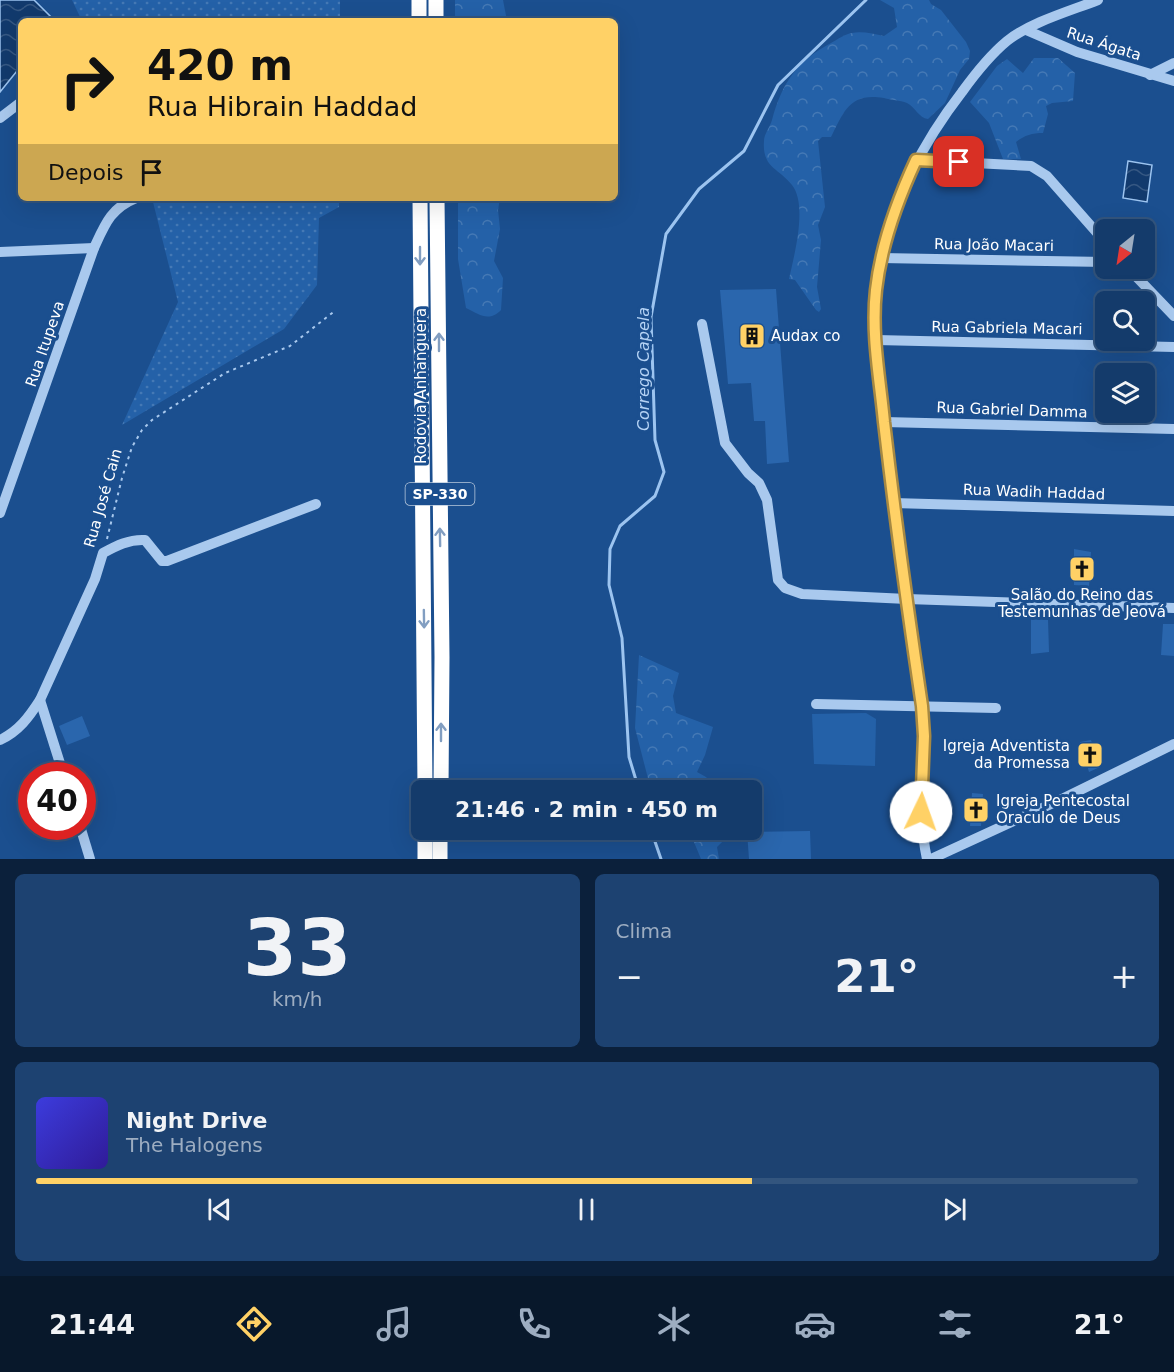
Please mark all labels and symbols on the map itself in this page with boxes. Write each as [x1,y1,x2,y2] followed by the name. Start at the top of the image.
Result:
[1064,23,1144,64] street label: Rua Ágata
[933,136,984,187] pin
[1095,219,1155,279] north arrow
[934,235,1054,255] street label: Rua João Macari
[414,246,426,266] one-way arrow
[22,299,68,389] street label: Rua Itupeva
[634,307,653,431] water label: Corrego Capela
[412,308,430,464] street label: Rodovia Anhanguera
[931,318,1083,338] street label: Rua Gabriela Macari
[737,321,767,351] building icon: Audax co
[771,327,841,345] place label: Audax co
[433,333,444,353] one-way arrow
[936,398,1088,422] street label: Rua Gabriel Damma
[80,447,126,549] street label: Rua José Cain
[962,481,1106,503] street label: Rua Wadih Haddad
[406,483,474,505] road number: SP-330
[435,528,446,548] one-way arrow
[1067,554,1097,584] church icon: Salão do Reino das Testemunhas de Jeová
[997,586,1166,621] place label: Salão do Reino das Testemunhas de Jeová
[418,609,430,629] one-way arrow
[435,723,447,743] one-way arrow
[943,737,1070,772] place label: Igreja Adventista da Promessa
[1075,740,1105,770] church icon: Igreja Adventista da Promessa
[18,762,96,840] speed limit sign: 40
[889,780,953,844] position arrow
[996,792,1130,827] place label: Igreja Pentecostal Oraculo de Deus
[961,795,991,825] church icon: Igreja Pentecostal Oraculo de Deus

